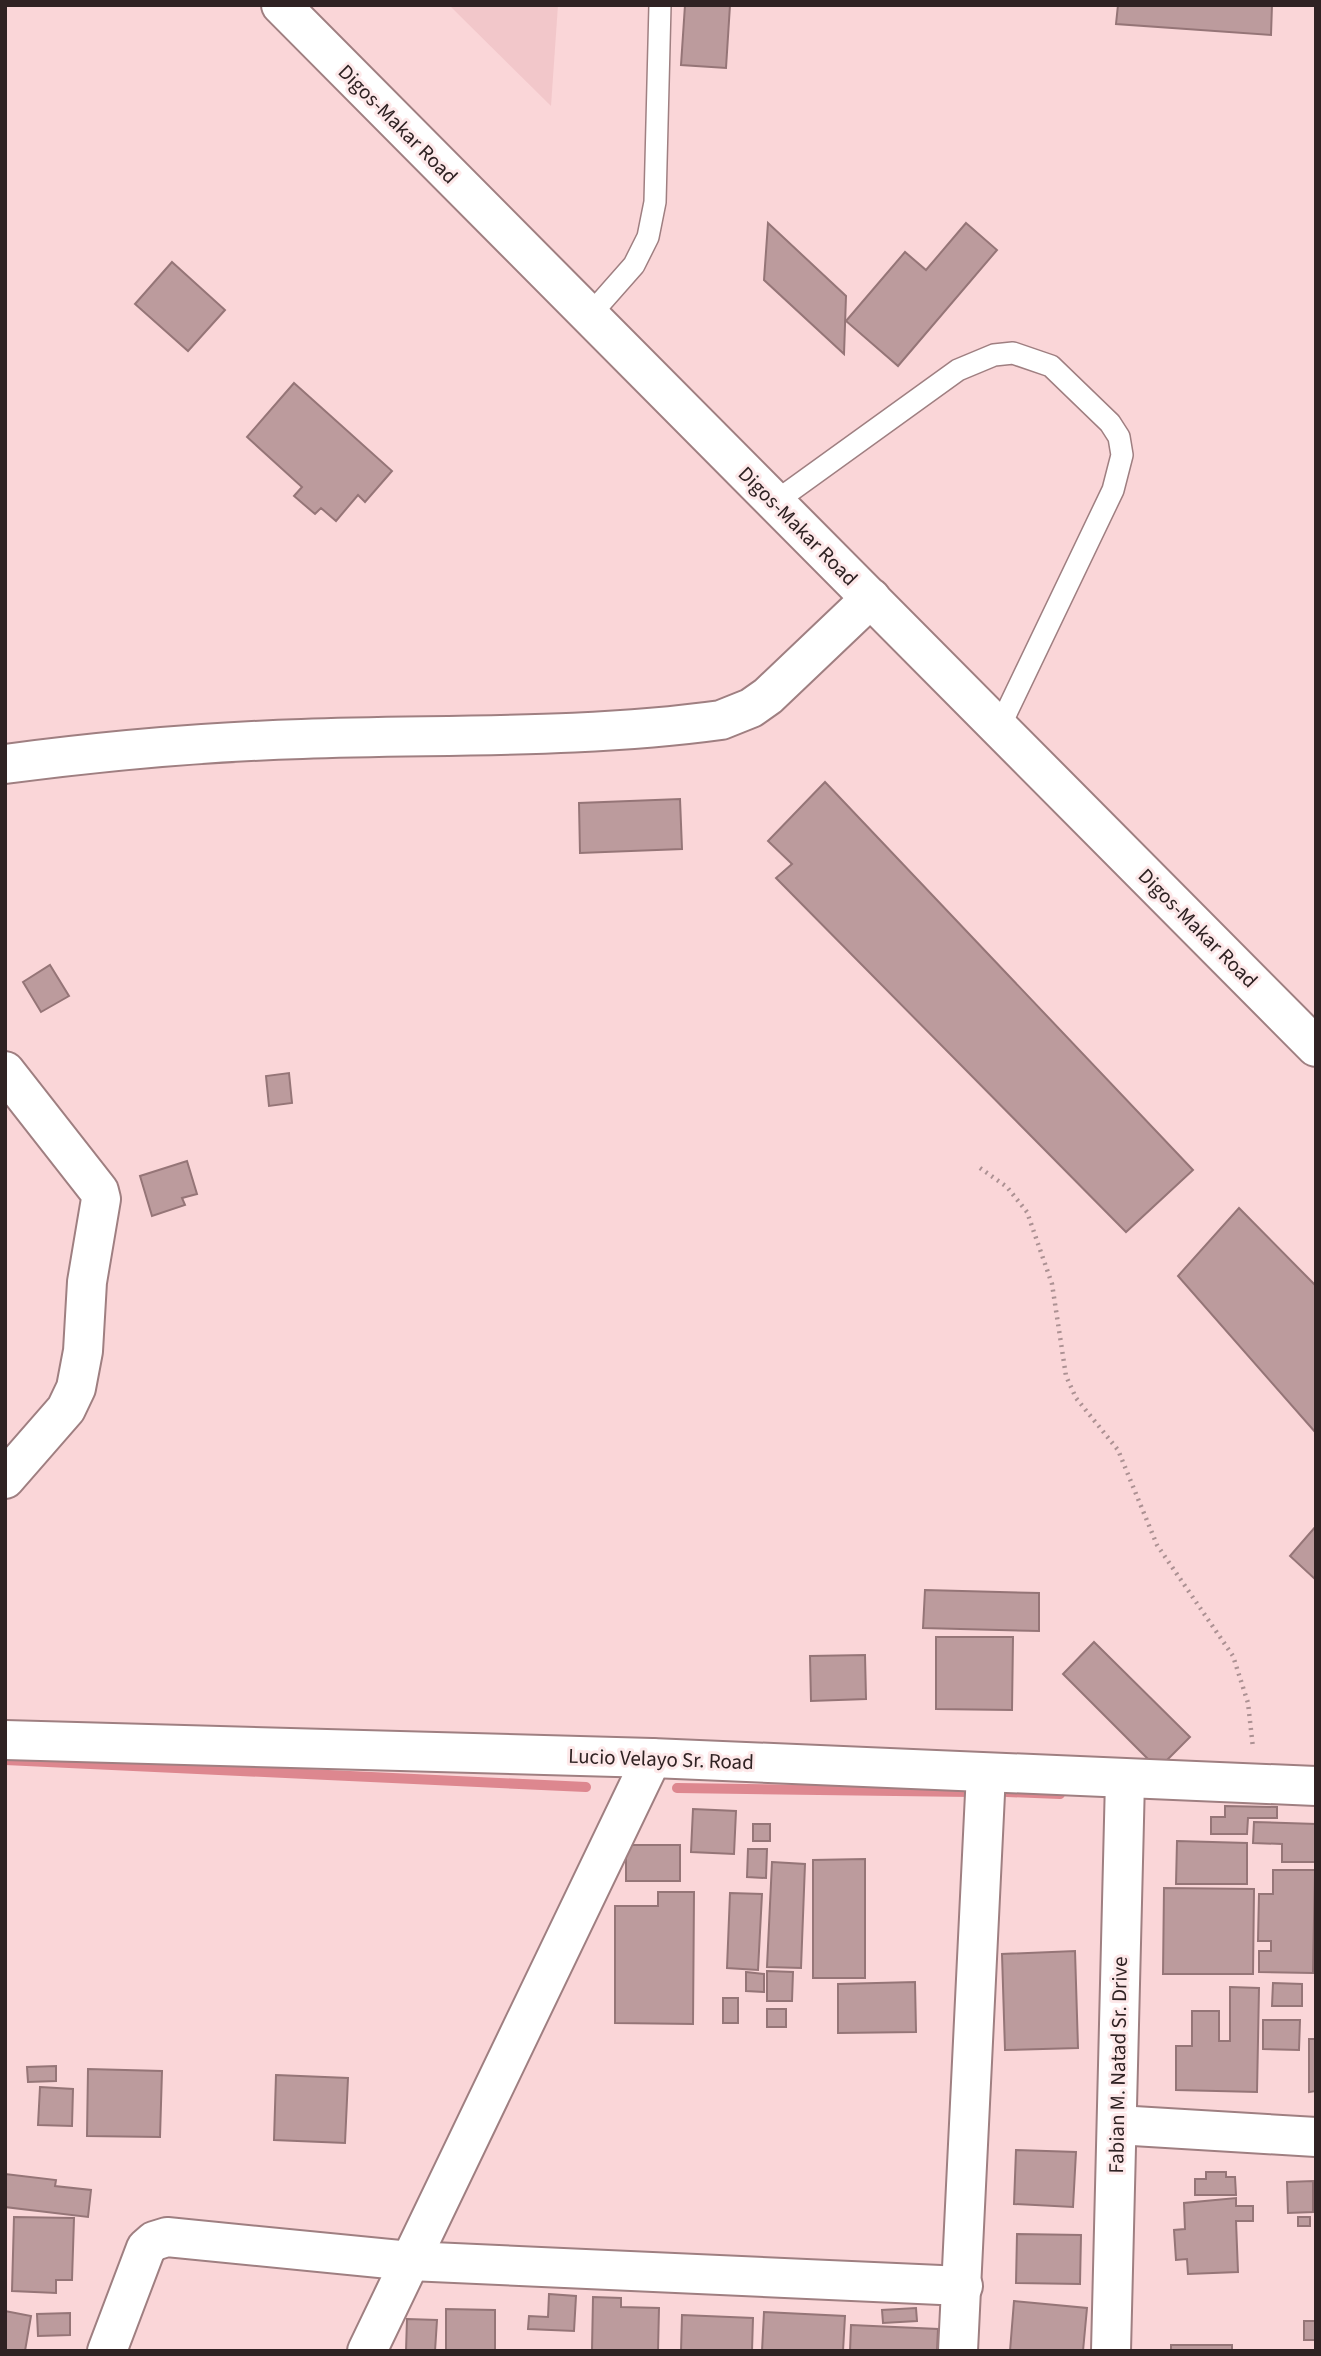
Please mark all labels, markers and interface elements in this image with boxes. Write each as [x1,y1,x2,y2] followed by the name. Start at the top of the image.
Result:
[331,57,465,191] street label: Digos-Makar Road
[731,459,865,593] street label: Digos-Makar Road
[1131,861,1265,995] street label: Digos-Makar Road
[568,1741,754,1777] street label: Lucio Velayo Sr. Road
[1101,1956,1135,2174] street label: Fabian M. Natad Sr. Drive

